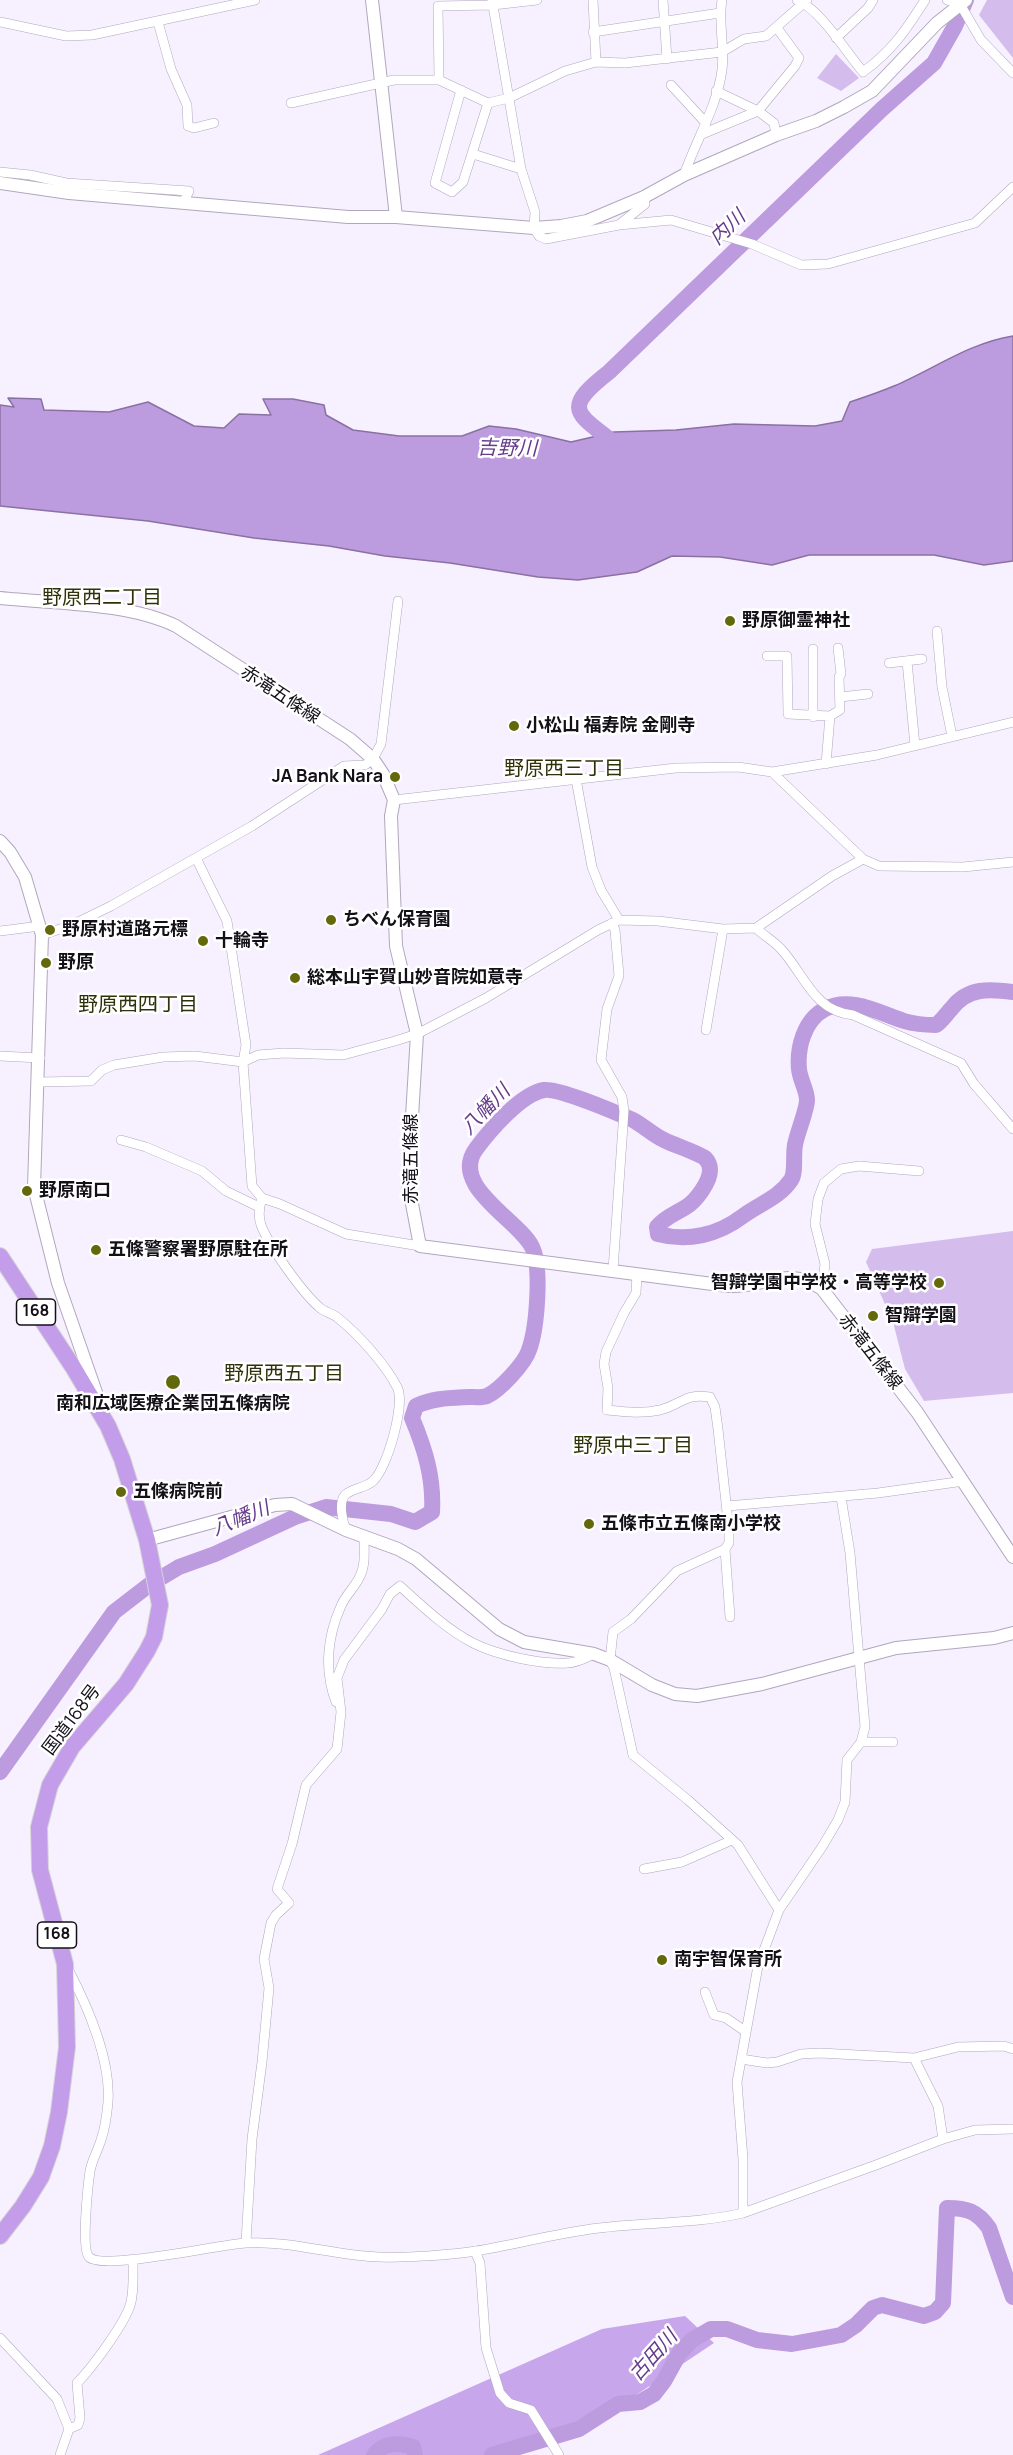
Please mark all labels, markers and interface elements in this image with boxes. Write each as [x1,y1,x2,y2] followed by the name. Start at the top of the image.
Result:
[705,206,751,250] water label: 内川
[477,436,537,462] water label: 吉野川
[42,586,162,610] district label: 野原西二丁目
[742,610,850,632] place label: 野原御霊神社
[723,614,737,628] marker: 野原御霊神社
[236,661,324,729] street label: 赤滝五條線
[526,715,695,737] place label: 小松山 福寿院 金剛寺
[507,719,521,733] marker: 小松山 福寿院 金剛寺
[504,757,624,781] district label: 野原西三丁目
[272,766,383,788] place label: JA Bank Nara
[388,770,402,784] marker: JA Bank Nara
[343,909,451,931] place label: ちべん保育園
[324,913,338,927] marker: ちべん保育園
[62,919,188,941] place label: 野原村道路元標
[43,923,57,937] marker: 野原村道路元標
[215,930,269,952] place label: 十輪寺
[196,934,210,948] marker: 十輪寺
[58,952,94,974] place label: 野原
[39,956,53,970] marker: 野原
[307,967,523,989] place label: 総本山宇賀山妙音院如意寺
[288,971,302,985] marker: 総本山宇賀山妙音院如意寺
[78,993,198,1017] district label: 野原西四丁目
[457,1080,515,1140] water label: 八幡川
[401,1114,423,1204] street label: 赤滝五條線
[39,1180,111,1202] place label: 野原南口
[20,1184,34,1198] marker: 野原南口
[108,1239,288,1261] place label: 五條警察署野原駐在所
[89,1243,103,1257] marker: 五條警察署野原駐在所
[711,1272,927,1294] place label: 智辯学園中学校・高等学校
[932,1276,946,1290] marker: 智辯学園中学校・高等学校
[16,1299,56,1325] road number: 168
[885,1305,957,1327] place label: 智辯学園
[866,1309,880,1323] marker: 智辯学園
[834,1310,906,1394] street label: 赤滝五條線
[224,1362,344,1386] district label: 野原西五丁目
[164,1373,182,1391] marker: 南和広域医療企業団五條病院
[56,1393,290,1415] place label: 南和広域医療企業団五條病院
[573,1434,693,1458] district label: 野原中三丁目
[133,1481,223,1503] place label: 五條病院前
[114,1485,128,1499] marker: 五條病院前
[209,1497,273,1541] water label: 八幡川
[601,1513,781,1535] place label: 五條市立五條南小学校
[582,1517,596,1531] marker: 五條市立五條南小学校
[39,1681,105,1759] street label: 国道168号
[38,1922,76,1948] road number: 168
[674,1949,782,1971] place label: 南宇智保育所
[655,1953,669,1967] marker: 南宇智保育所
[625,2326,683,2386] water label: 古田川

